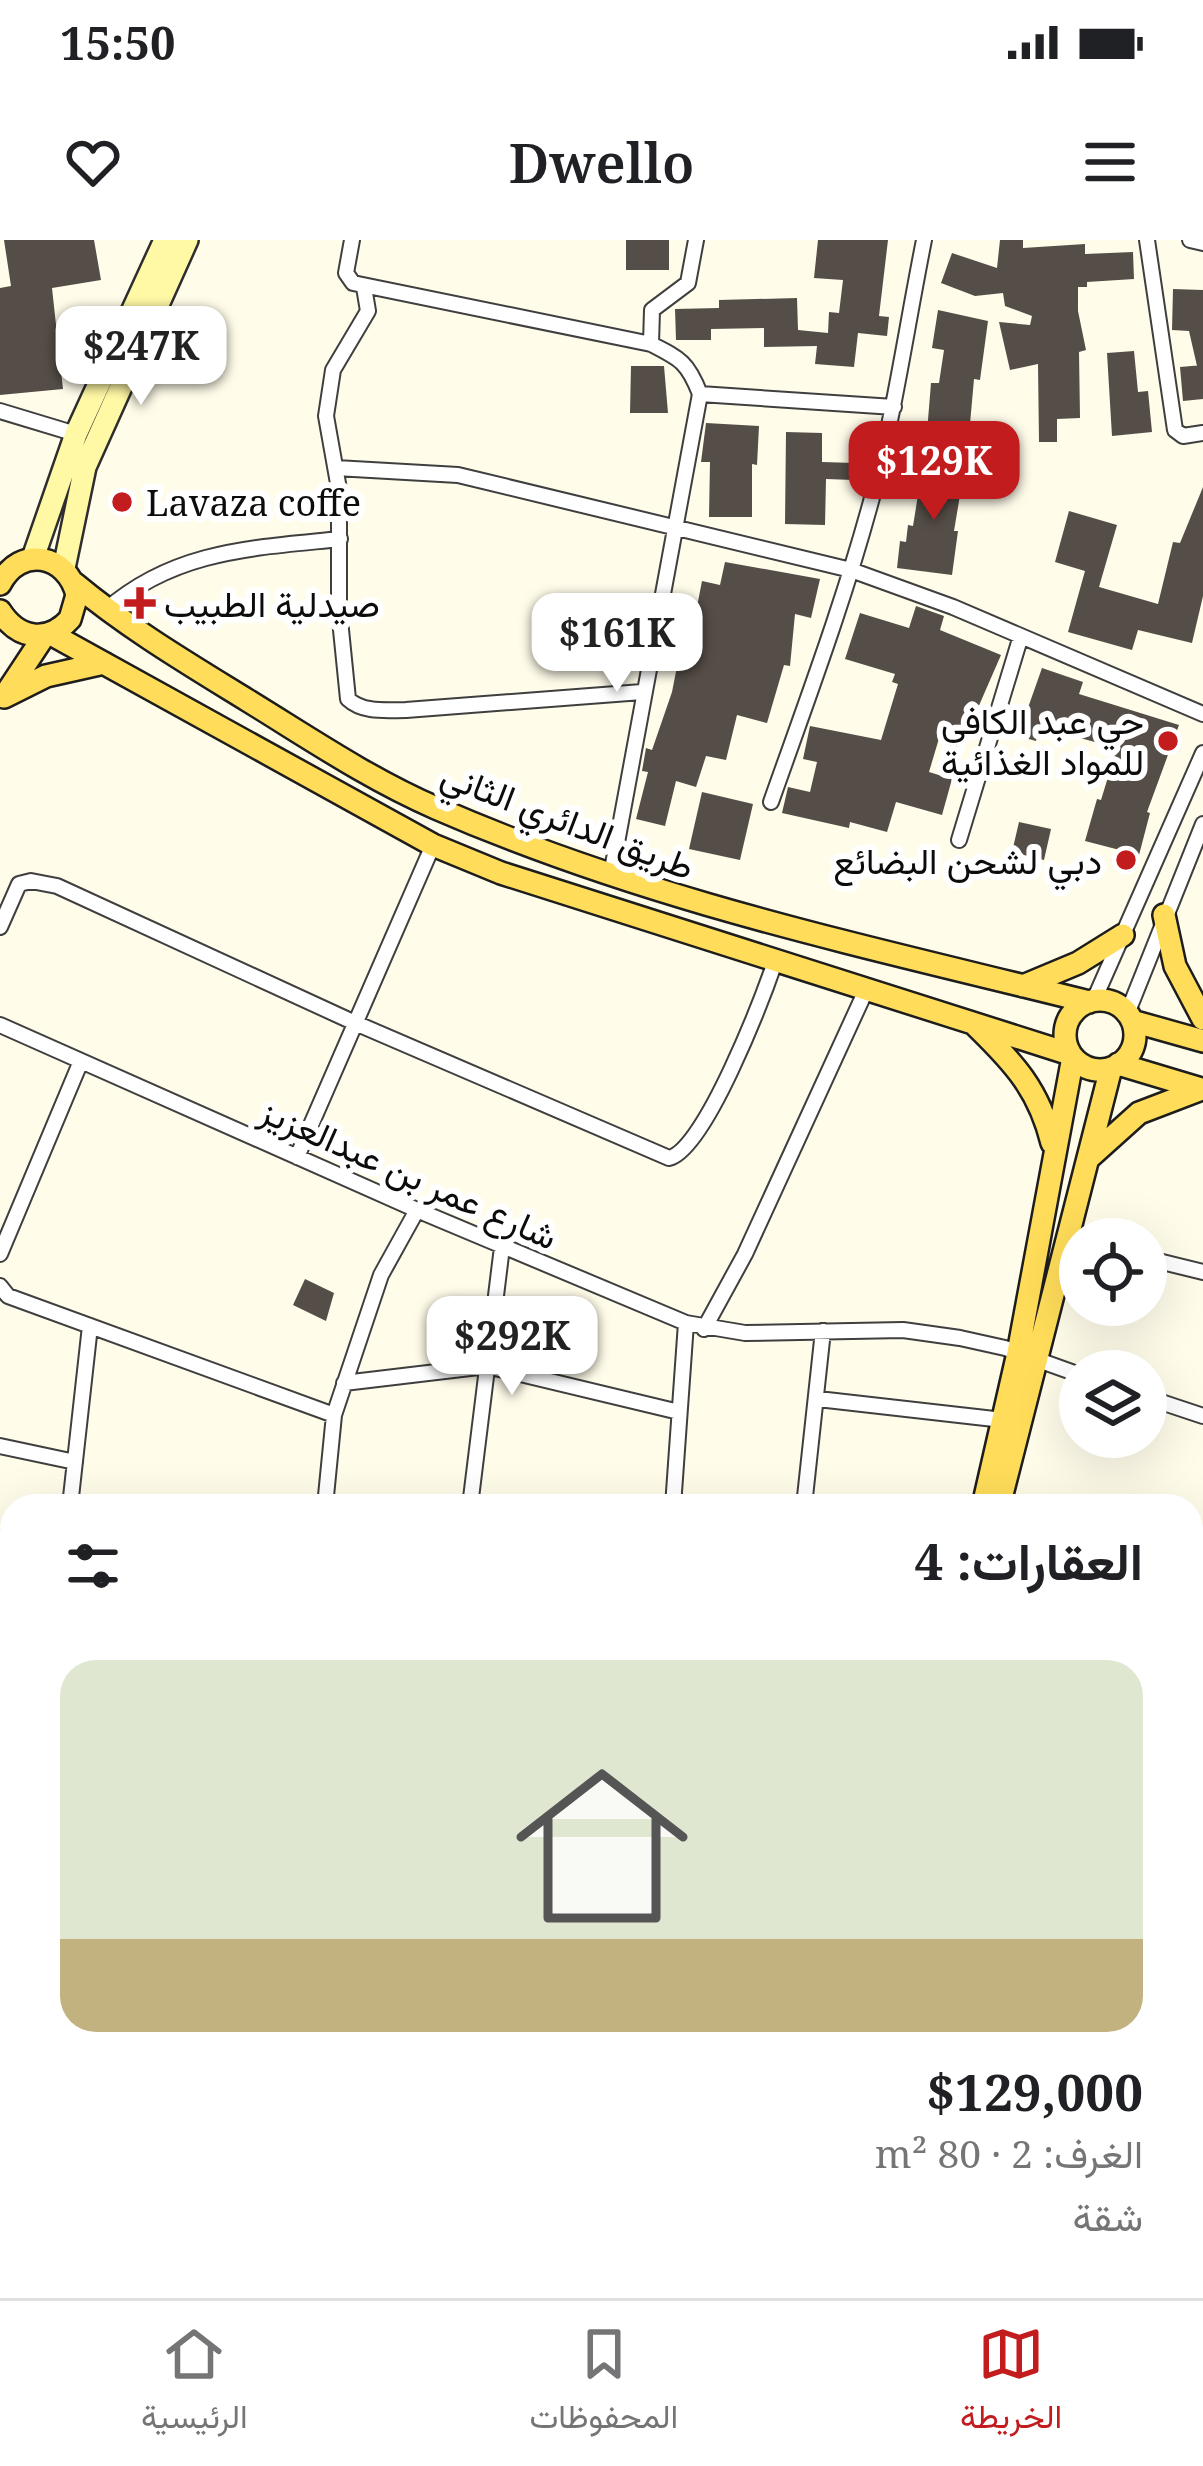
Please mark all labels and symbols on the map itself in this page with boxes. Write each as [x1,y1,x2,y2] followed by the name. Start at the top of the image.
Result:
[57,306,225,408] pin: $247K
[850,421,1018,523] pin: $129K
[146,478,361,527] place label: Lavaza coffe
[109,489,135,515] marker: Lavaza coffe
[164,579,380,628] place label: صيدلية الطبيب
[127,590,153,616] marker: صيدلية الطبيب
[533,593,701,695] pin: $161K
[941,696,1144,786] place label: حي عبد الكافي للمواد الغذائية
[1155,728,1181,754] marker: حي عبد الكافي للمواد الغذائية
[432,749,701,896] street label: طريق الدائري الثاني
[833,836,1102,891] place label: دبي لشحن البضائع
[1113,847,1139,873] marker: دبي لشحن البضائع
[251,1085,565,1261] street label: شارع عمر بن عبدالعزيز
[428,1296,596,1398] pin: $292K

